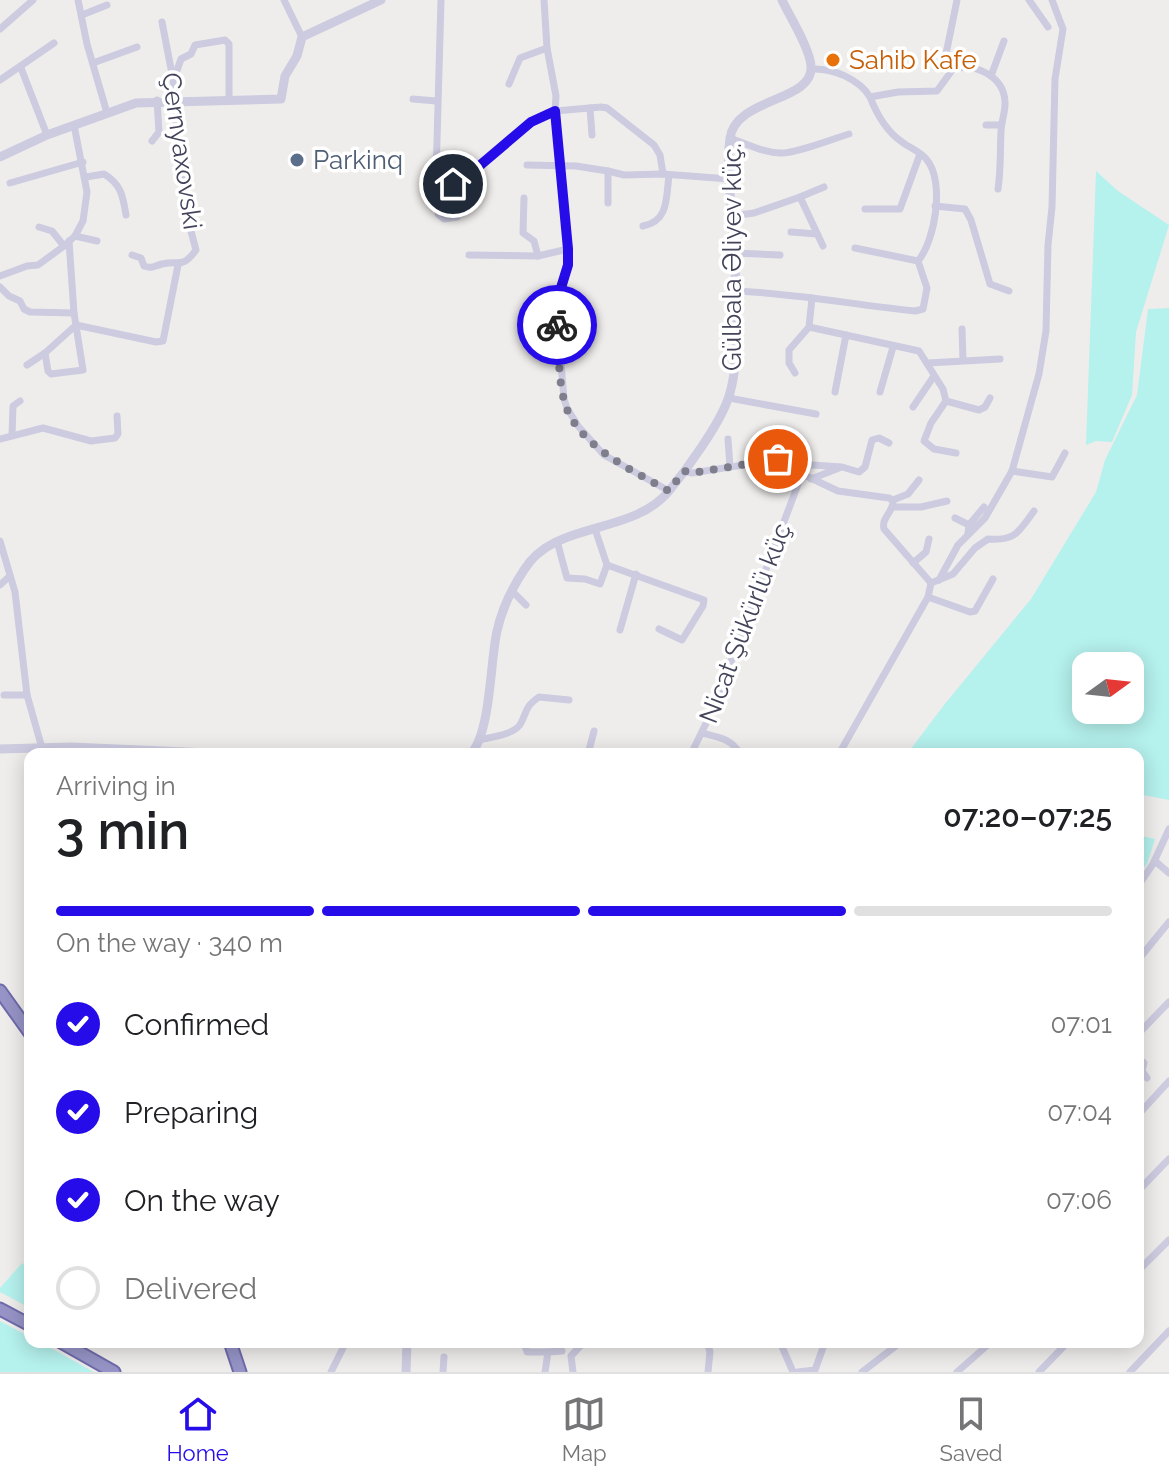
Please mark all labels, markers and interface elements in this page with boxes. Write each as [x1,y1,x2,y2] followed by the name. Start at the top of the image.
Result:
[849,45,977,75] place label: Sahib Kafe
[824,51,842,69] marker: Sahib Kafe
[156,71,208,231] street label: Çernyaxovski
[717,143,747,371] street label: Gülbala Əliyev küç.
[313,145,403,175] place label: Parkinq
[419,150,487,218] pin
[288,151,306,169] marker: Parkinq
[431,162,475,206] icon: home
[517,285,597,365] courier
[535,303,579,347] icon: bike
[744,425,812,493] pin
[756,437,800,481] icon: bag
[693,519,797,727] street label: Nicat Şükürlü küç
[1072,652,1144,724] north arrow
[1072,652,1144,724] map controls
[56,771,176,801] text: Arriving in
[943,799,1112,834] text: 07:20–07:25
[56,800,189,861] text: 3 min
[56,928,283,958] text: On the way · 340 m
[56,1002,100,1046] icon: check
[124,1007,269,1042] text: Confirmed
[1050,1009,1112,1039] text: 07:01
[56,1090,100,1134] icon: check
[124,1095,258,1130] text: Preparing
[1047,1097,1112,1127] text: 07:04
[56,1178,100,1222] icon: check
[124,1183,280,1218] text: On the way
[1046,1185,1112,1215] text: 07:06
[124,1271,257,1306] text: Delivered
[167,1392,229,1466] tab: Home
[562,1392,607,1466] tab: Map
[940,1392,1002,1466] tab: Saved

